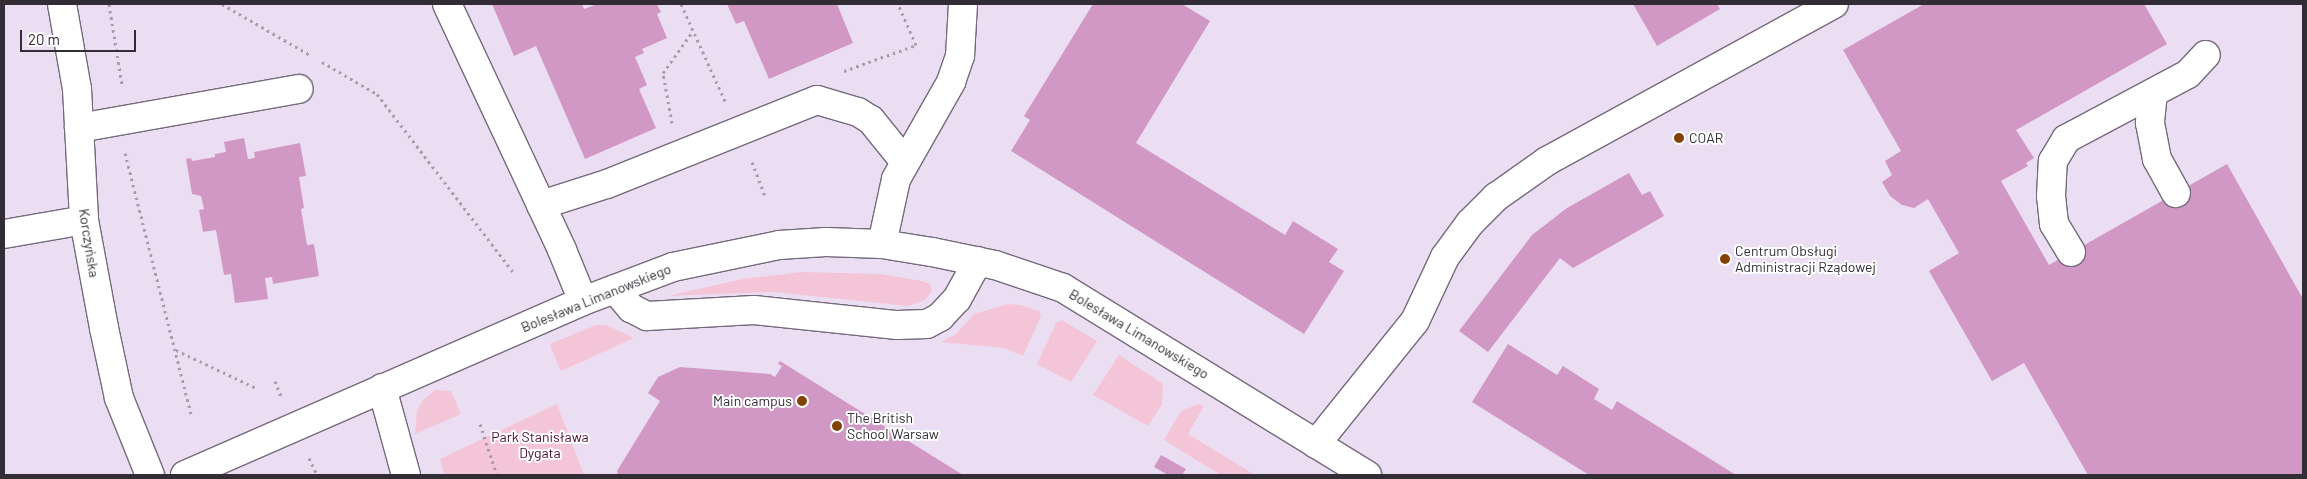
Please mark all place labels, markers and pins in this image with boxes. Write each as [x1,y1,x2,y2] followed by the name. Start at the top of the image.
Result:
[1689,130,1723,146] place label: COAR
[1673,132,1685,144] marker: COAR
[1735,243,1876,276] place label: Centrum Obsługi Administracji Rządowej
[1719,253,1731,265] marker: Centrum Obsługi Administracji Rządowej
[713,393,792,409] place label: Main campus
[796,395,808,407] marker: Main campus
[847,410,939,442] place label: The British School Warsaw
[831,420,843,432] marker: The British School Warsaw

